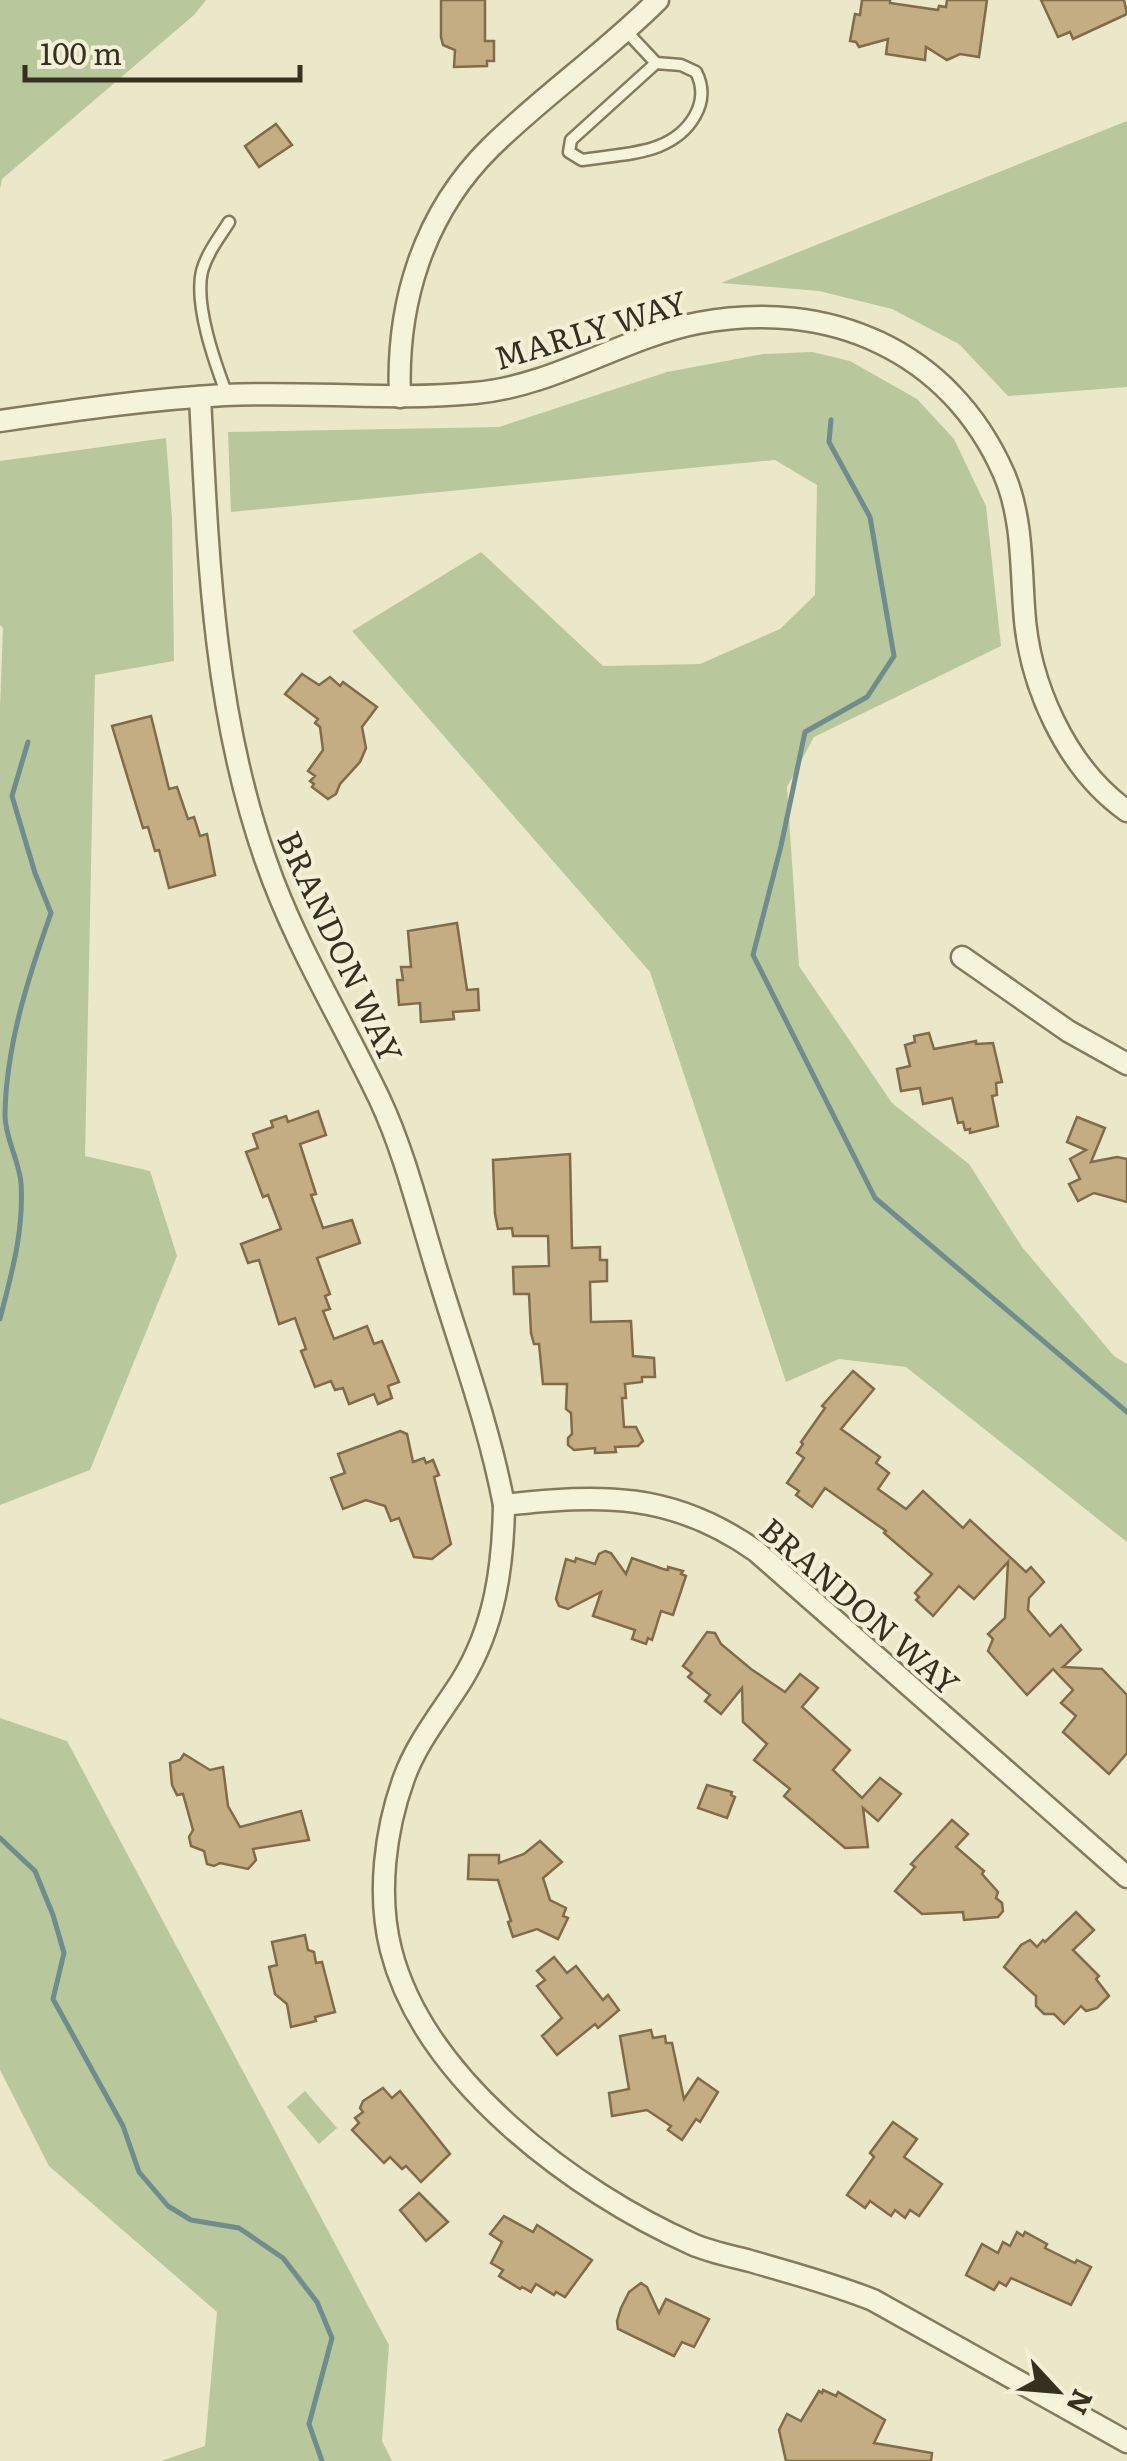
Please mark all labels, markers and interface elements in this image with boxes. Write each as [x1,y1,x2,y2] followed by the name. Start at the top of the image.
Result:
[25,20,300,82] scale bar
[40,30,122,74] text: 100 m
[488,276,692,380] street label: MARLY WAY
[267,822,417,1070] street label: BRANDON WAY
[751,1505,971,1705] street label: BRANDON WAY
[1007,2341,1107,2441] north arrow
[1057,2383,1105,2423] text: N

